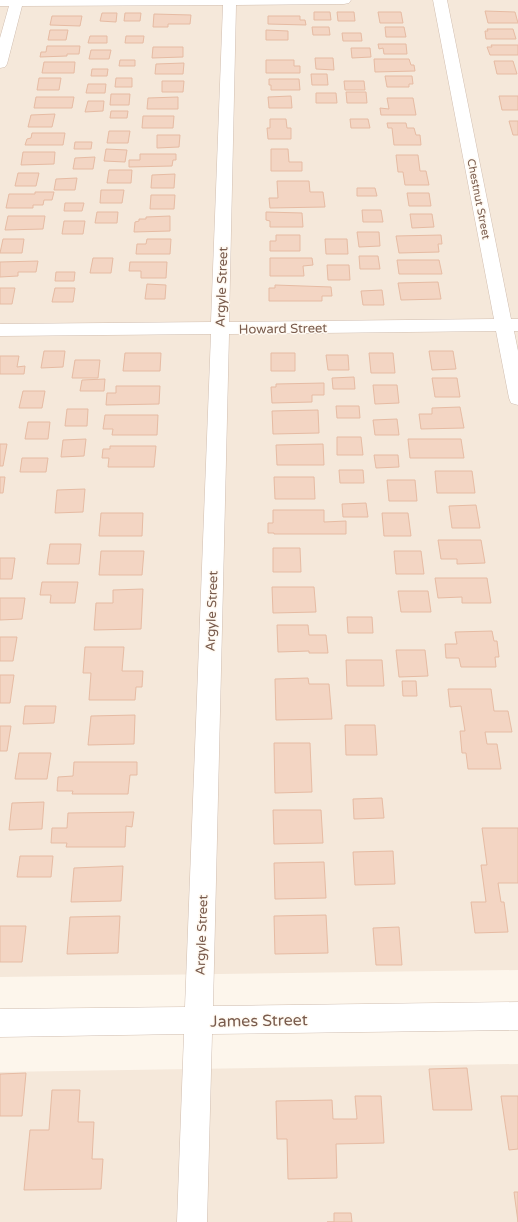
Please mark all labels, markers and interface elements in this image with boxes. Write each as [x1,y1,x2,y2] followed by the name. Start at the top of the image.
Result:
[464,158,493,241] street label: Chestnut Street
[213,246,231,328] street label: Argyle Street
[239,320,327,338] street label: Howard Street
[203,570,221,652] street label: Argyle Street
[193,894,211,976] street label: Argyle Street
[210,1010,308,1032] street label: James Street

